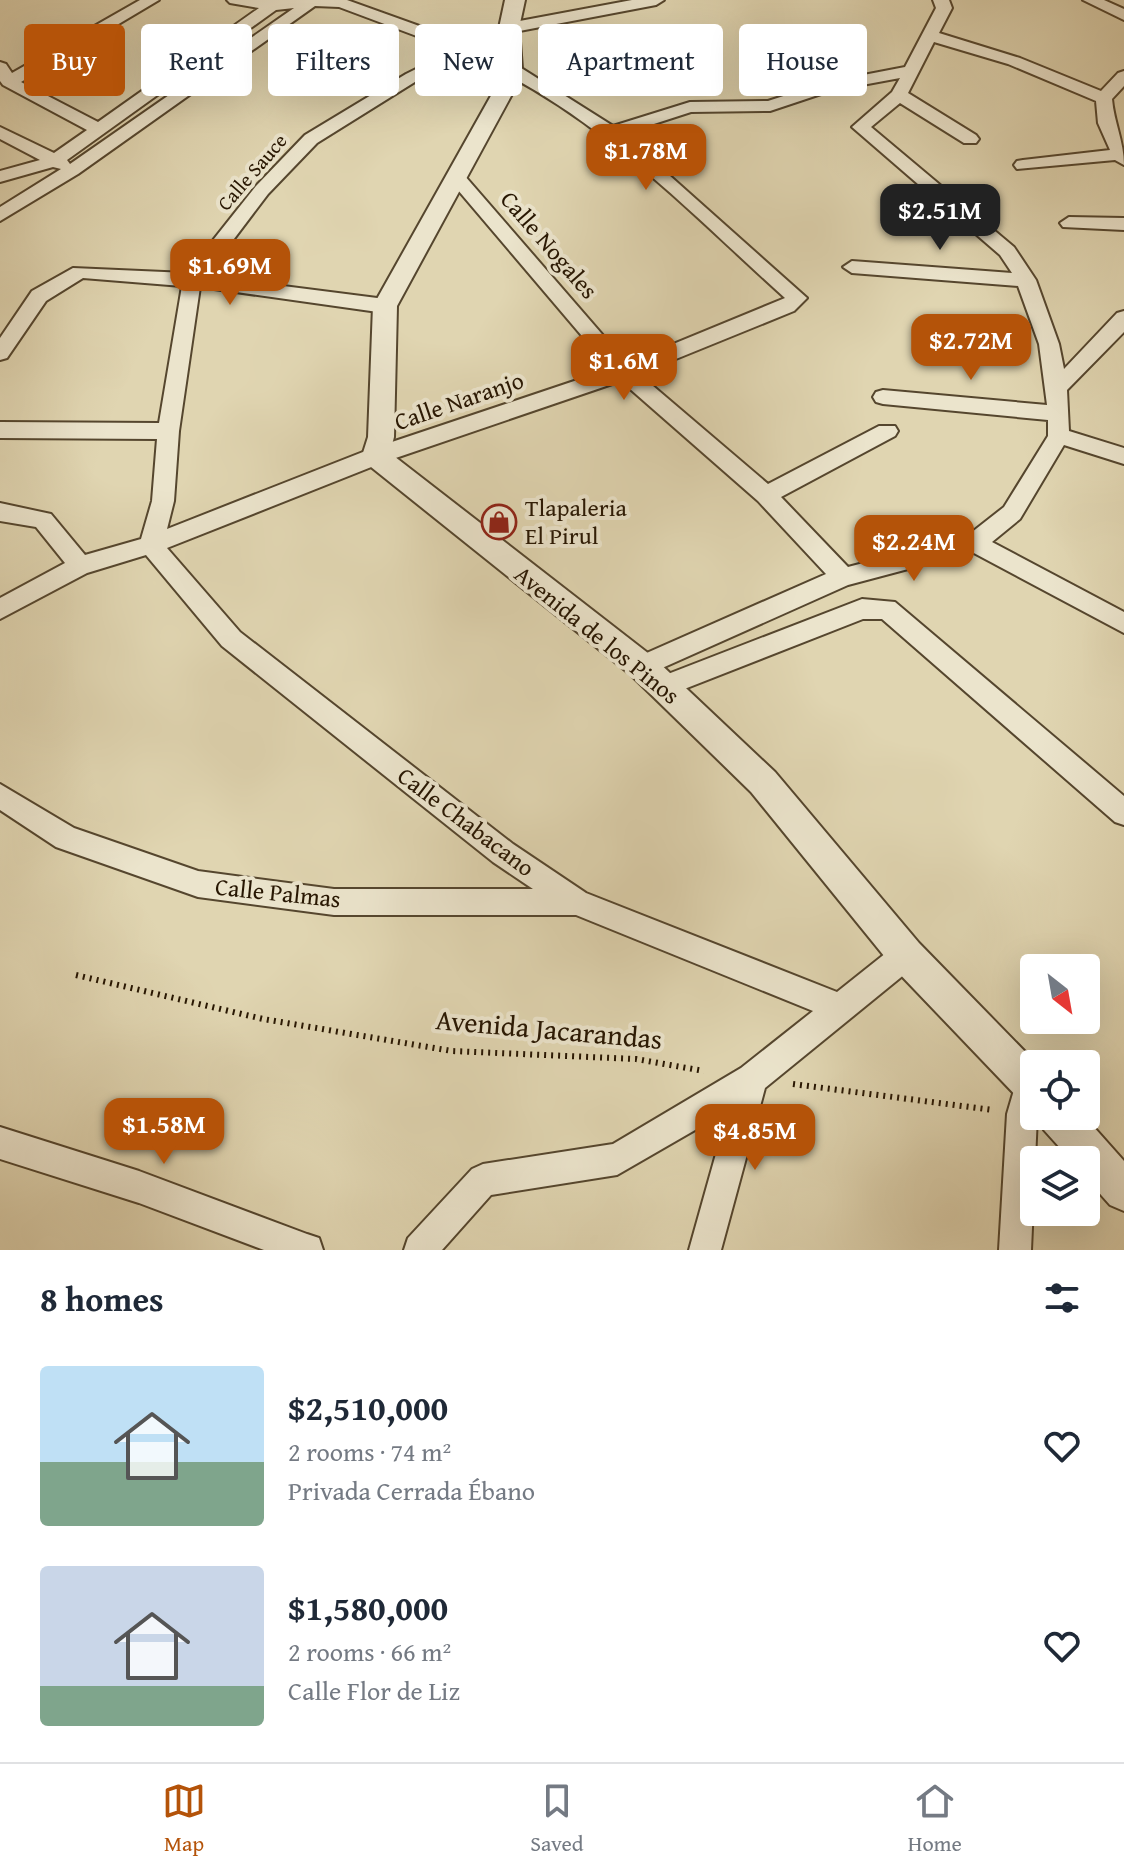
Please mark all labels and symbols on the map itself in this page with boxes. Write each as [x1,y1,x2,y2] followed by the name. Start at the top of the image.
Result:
[581,124,711,192] pin: $1.78M
[210,127,293,217] street label: Calle Sauce
[492,183,606,306] street label: Calle Nogales
[875,184,1005,252] pin: $2.51M
[165,239,295,307] pin: $1.69M
[906,314,1036,382] pin: $2.72M
[568,334,680,402] pin: $1.6M
[389,362,528,439] street label: Calle Naranjo
[525,490,627,553] place label: Tlapaleria El Pirul
[480,503,518,541] shop icon: Tlapaleria El Pirul
[849,515,979,583] pin: $2.24M
[507,557,687,712] street label: Avenida de los Pinos
[390,758,542,885] street label: Calle Chabacano
[214,869,342,916] street label: Calle Palmas
[1020,954,1100,1034] north arrow
[434,998,664,1059] street label: Avenida Jacarandas
[99,1098,229,1166] pin: $1.58M
[690,1104,820,1172] pin: $4.85M

